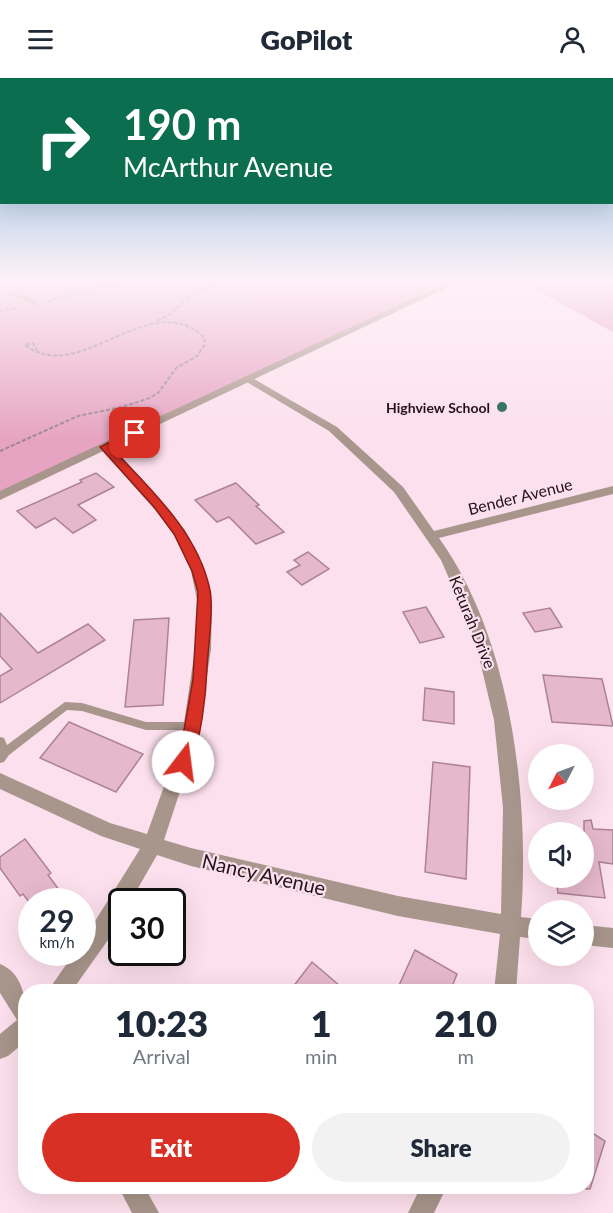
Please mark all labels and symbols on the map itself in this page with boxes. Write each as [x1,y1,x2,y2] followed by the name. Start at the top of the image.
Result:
[386,399,490,416] place label: Highview School
[495,400,509,414] marker: Highview School
[109,407,160,458] pin
[466,474,574,518] street label: Bender Avenue
[446,573,500,671] street label: Keturah Drive
[151,730,215,794] position arrow
[528,744,594,810] north arrow
[200,848,328,900] street label: Nancy Avenue
[108,888,186,966] speed limit sign: 30

